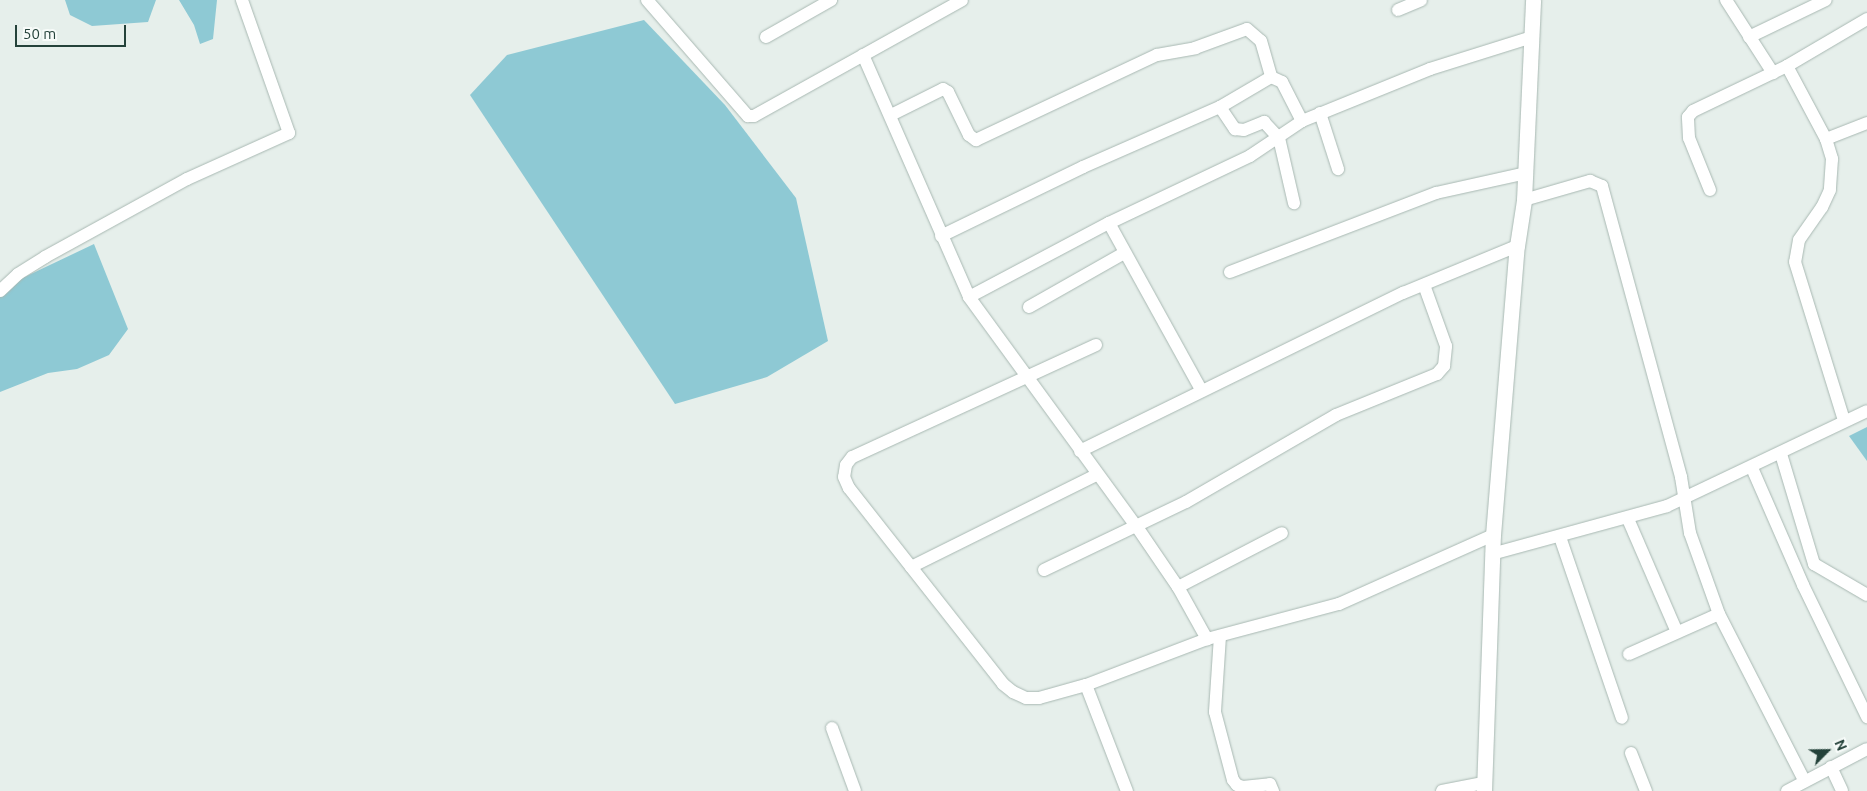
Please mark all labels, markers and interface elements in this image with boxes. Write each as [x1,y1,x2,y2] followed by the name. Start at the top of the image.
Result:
[18,15,129,47] scale bar
[23,25,56,42] text: 50 m
[1802,726,1852,776] north arrow
[1831,737,1850,753] text: N

